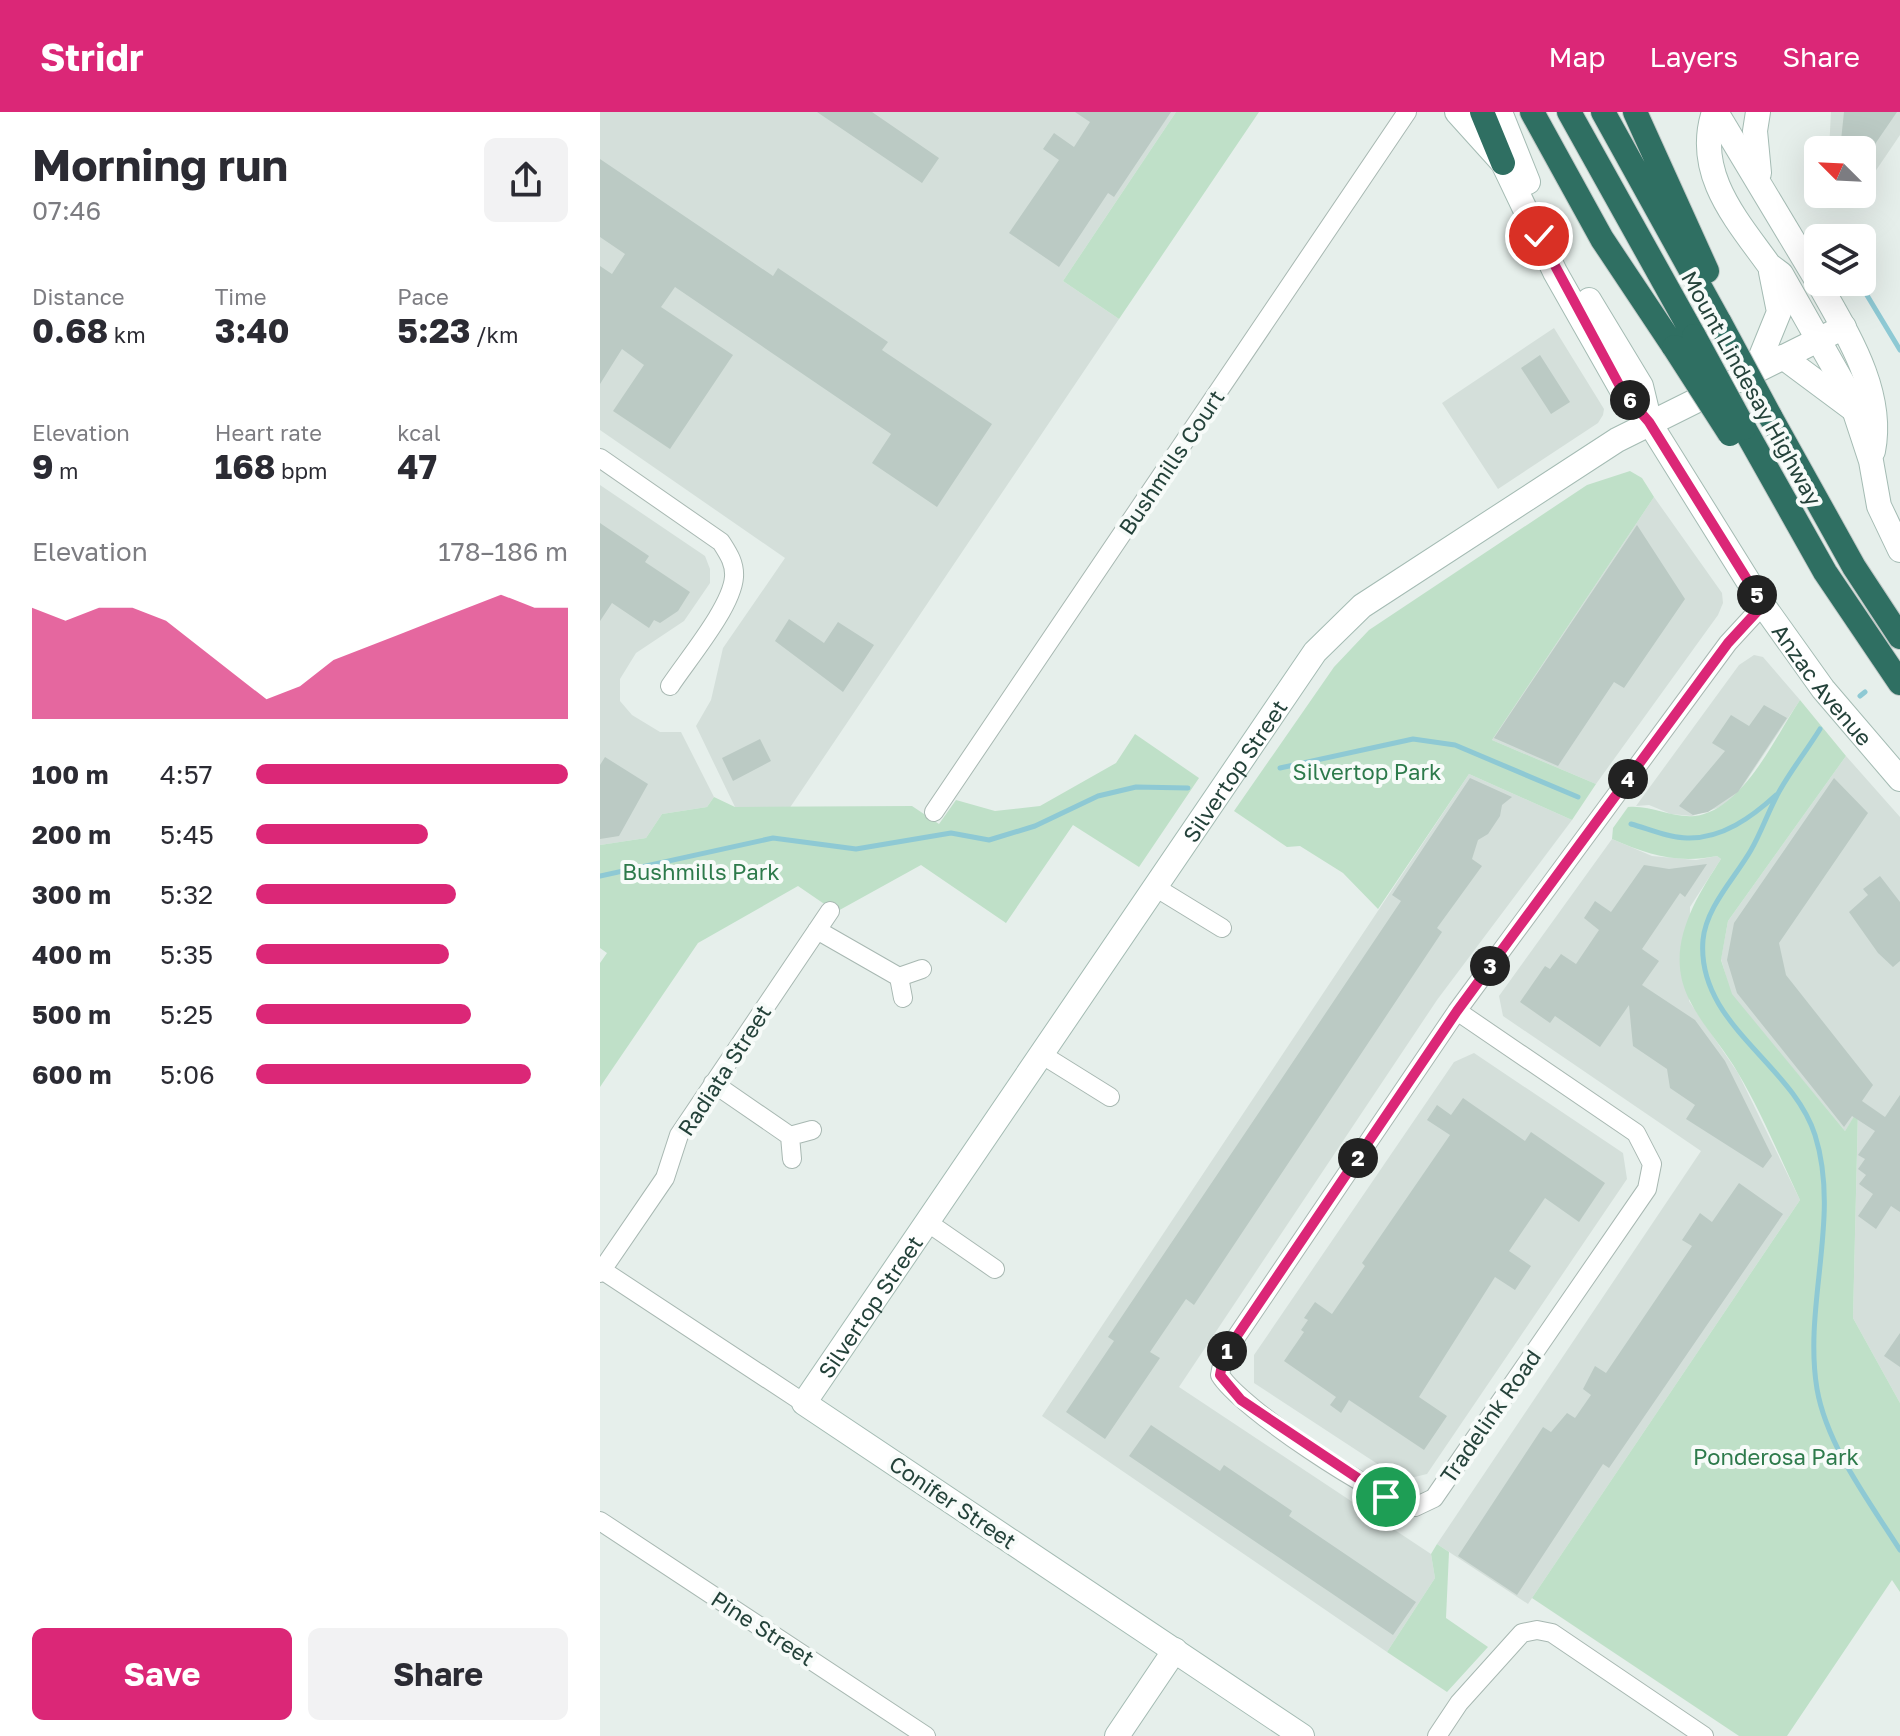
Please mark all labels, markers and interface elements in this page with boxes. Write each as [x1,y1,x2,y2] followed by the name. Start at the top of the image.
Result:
[40,34,144,79] text: Stridr
[1548,40,1606,73] text: Map
[1650,40,1738,73] text: Layers
[1782,40,1860,73] text: Share
[1804,136,1876,208] north arrow
[1804,136,1876,296] map controls
[32,138,288,191] text: Morning run
[484,138,568,222] button: share
[32,195,101,226] text: 07:46
[1505,202,1573,270] pin
[1517,214,1561,258] icon: check
[1804,224,1876,296] button: layers
[1676,266,1828,510] street label: Mount Lindesay Highway
[32,283,124,310] text: Distance
[215,283,266,310] text: Time
[397,283,449,310] text: Pace
[32,310,108,350] text: 0.68
[215,310,290,350] text: 3:40
[397,310,470,350] text: 5:23
[108,321,146,348] text: km
[470,321,518,348] text: /km
[1610,380,1650,420] pin: 6
[1113,384,1229,540] street label: Bushmills Court
[1623,386,1637,413] text: 6
[32,419,130,446] text: Elevation
[215,419,322,446] text: Heart rate
[397,419,441,446] text: kcal
[32,446,54,486] text: 9
[215,446,276,486] text: 168
[397,446,437,486] text: 47
[54,457,79,484] text: m
[276,457,328,484] text: bpm
[32,536,148,567] text: Elevation
[438,536,568,567] text: 178–186 m
[1737,575,1777,615] pin: 5
[1750,581,1764,608] text: 5
[1767,618,1879,751] street label: Anzac Avenue
[1176,694,1292,847] street label: Silvertop Street
[1293,758,1441,785] park label: Silvertop Park
[32,759,108,790] text: 100 m
[160,759,213,790] text: 4:57
[1608,759,1648,799] pin: 4
[1621,765,1635,792] text: 4
[32,819,111,850] text: 200 m
[160,819,214,850] text: 5:45
[622,858,780,885] park label: Bushmills Park
[32,879,111,910] text: 300 m
[160,879,213,910] text: 5:32
[32,939,111,970] text: 400 m
[160,939,213,970] text: 5:35
[1470,946,1510,986] pin: 3
[1483,952,1497,979] text: 3
[32,999,111,1030] text: 500 m
[160,999,213,1030] text: 5:25
[672,999,776,1141] street label: Radiata Street
[32,1059,112,1090] text: 600 m
[160,1059,215,1090] text: 5:06
[1338,1138,1378,1178] pin: 2
[1351,1144,1365,1171] text: 2
[812,1230,928,1383] street label: Silvertop Street
[1207,1331,1247,1371] pin: 1
[1221,1337,1233,1364] text: 1
[1434,1344,1546,1488] street label: Tradelink Road
[1693,1443,1859,1470] park label: Ponderosa Park
[884,1450,1022,1554] street label: Conifer Street
[1352,1463,1420,1531] pin
[1364,1475,1408,1519] icon: arrive
[706,1585,820,1671] street label: Pine Street
[32,1628,292,1720] button: Save
[308,1628,568,1720] button: Share

